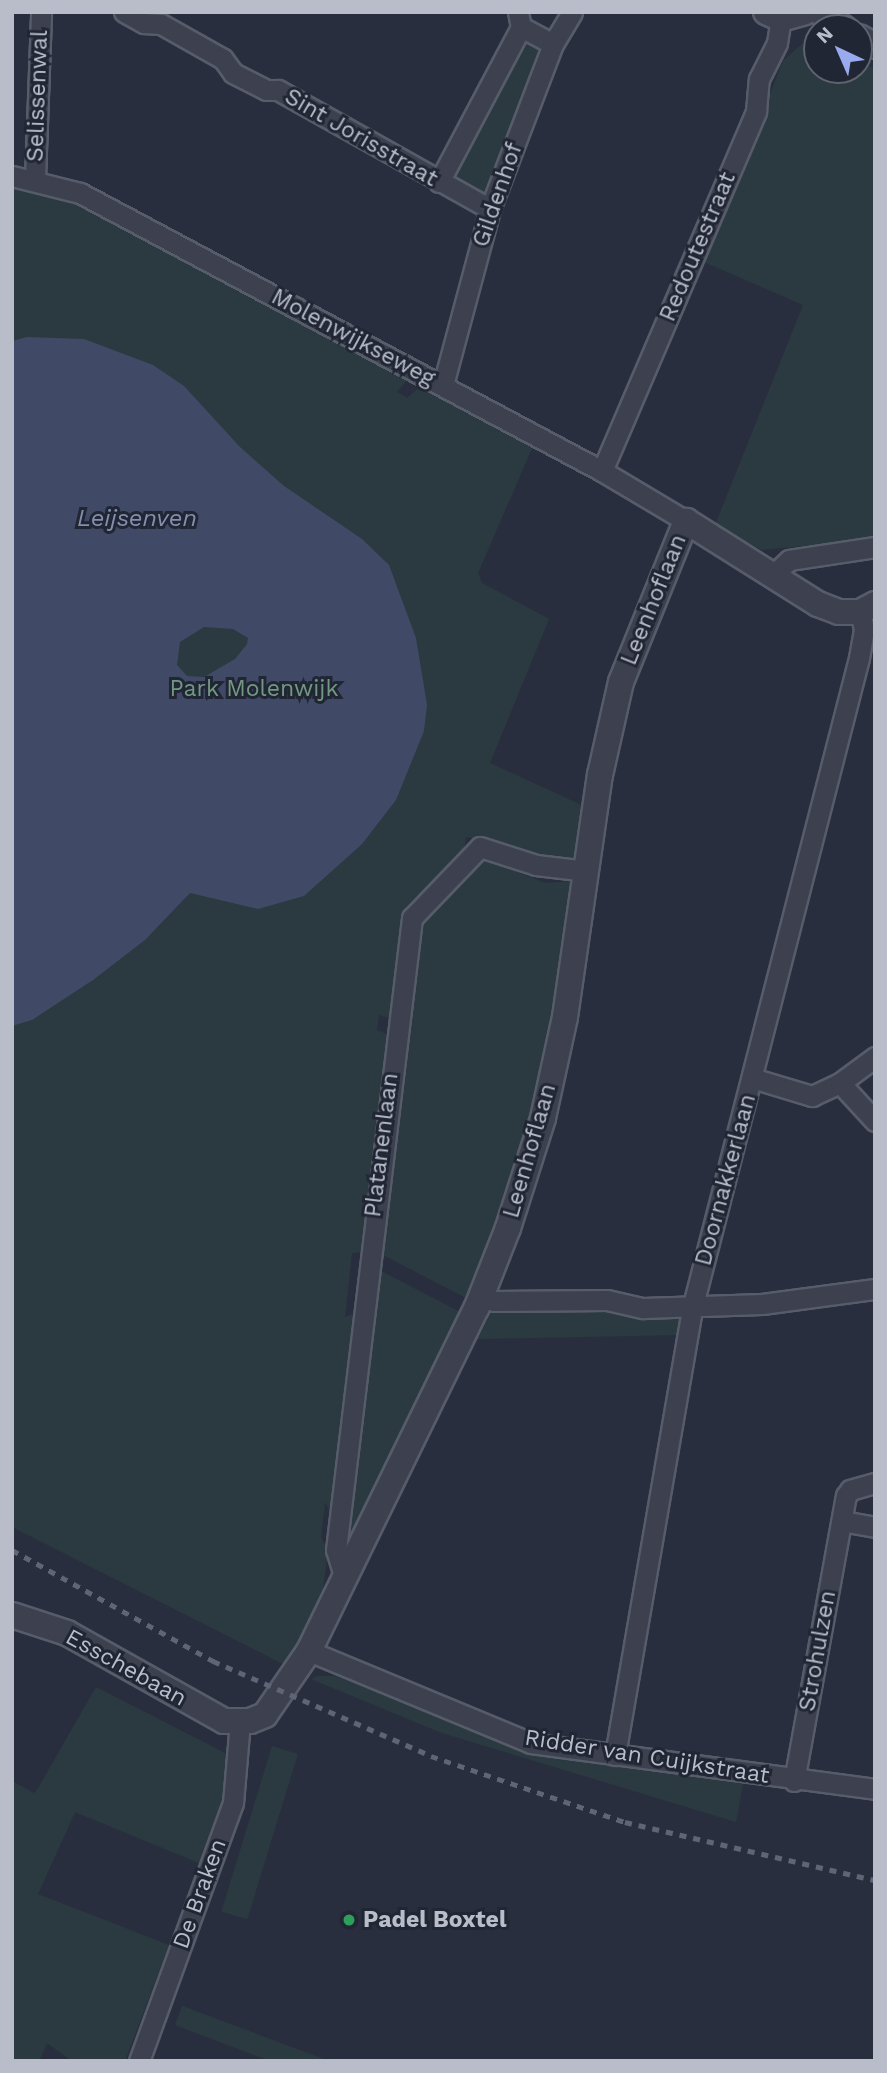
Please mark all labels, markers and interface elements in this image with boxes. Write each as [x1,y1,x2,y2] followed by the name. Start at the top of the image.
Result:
[803,14,873,84] north arrow
[811,22,838,48] text: N
[22,30,54,162] street label: Selissenwal
[279,83,443,193] street label: Sint Jorisstraat
[467,139,529,251] street label: Gildenhof
[654,168,742,326] street label: Redoutestraat
[266,283,440,393] street label: Molenwijkseweg
[77,505,197,533] water label: Leijsenven
[615,531,693,669] street label: Leenhoflaan
[169,675,339,703] park label: Park Molenwijk
[359,1071,405,1219] street label: Platanenlaan
[498,1081,562,1221] street label: Leenhoflaan
[690,1091,762,1269] street label: Doornakkerlaan
[794,1588,842,1714] street label: Strohulzen
[61,1623,191,1713] street label: Esschebaan
[522,1724,772,1790] street label: Ridder van Cuijkstraat
[167,1835,233,1953] street label: De Braken
[363,1906,507,1934] place label: Padel Boxtel
[341,1912,357,1928] marker: Padel Boxtel

